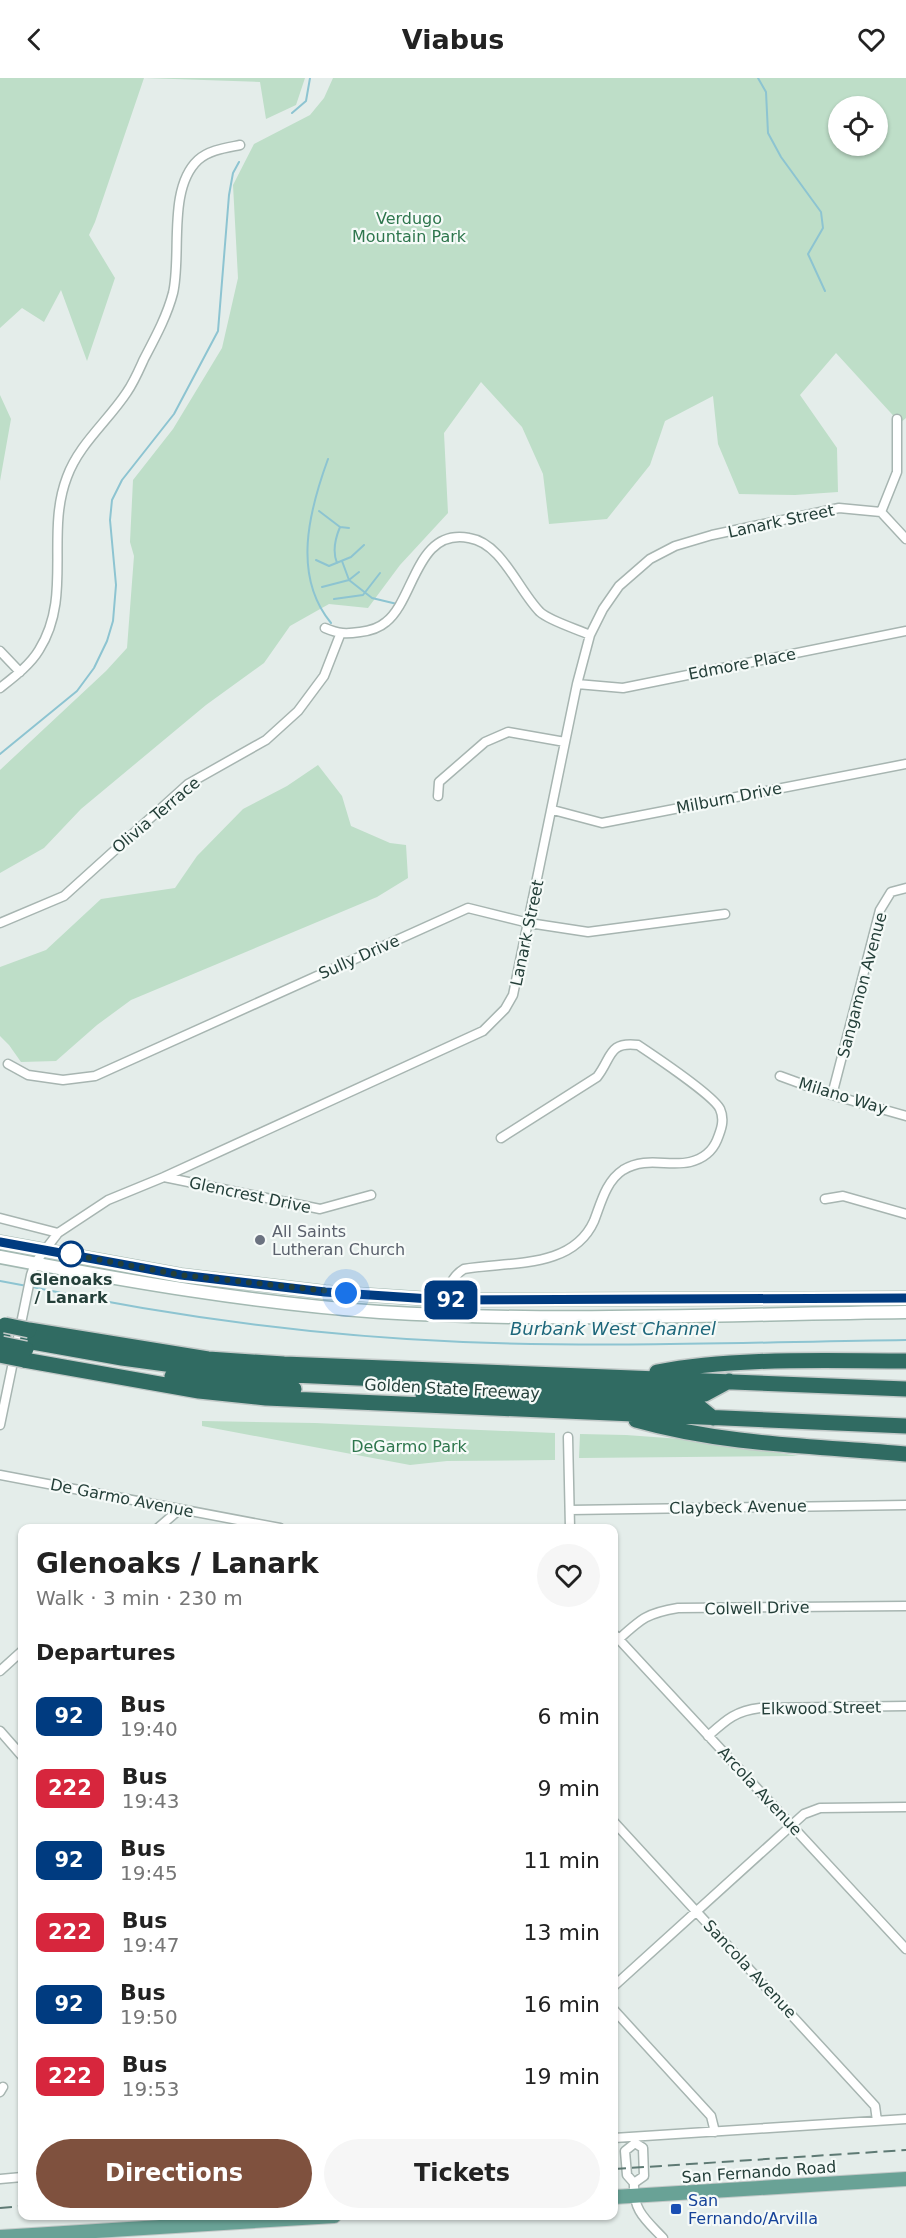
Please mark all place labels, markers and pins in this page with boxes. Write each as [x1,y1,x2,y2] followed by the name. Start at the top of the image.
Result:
[272,1222,405,1259] place label: All Saints Lutheran Church
[253,1233,267,1247] marker: All Saints Lutheran Church
[58,1241,84,1267] marker: Glenoaks / Lanark
[30,1270,112,1307] place label: Glenoaks / Lanark
[688,2191,818,2228] place label: San Fernando/Arvilla
[669,2202,683,2216] marker: San Fernando/Arvilla

